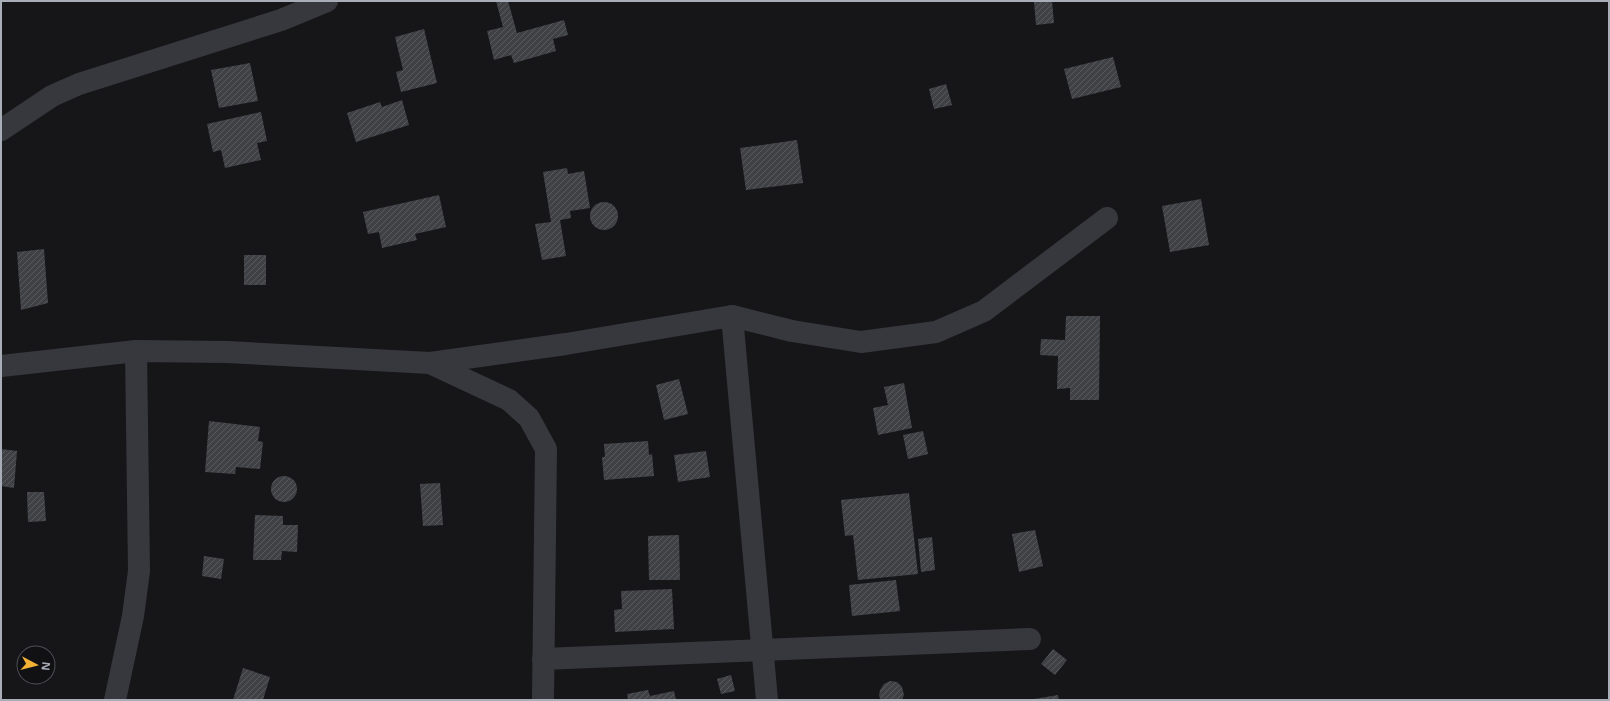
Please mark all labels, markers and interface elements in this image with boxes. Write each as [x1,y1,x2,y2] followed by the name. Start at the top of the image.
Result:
[16,645,56,685] north arrow
[38,661,54,672] text: N

